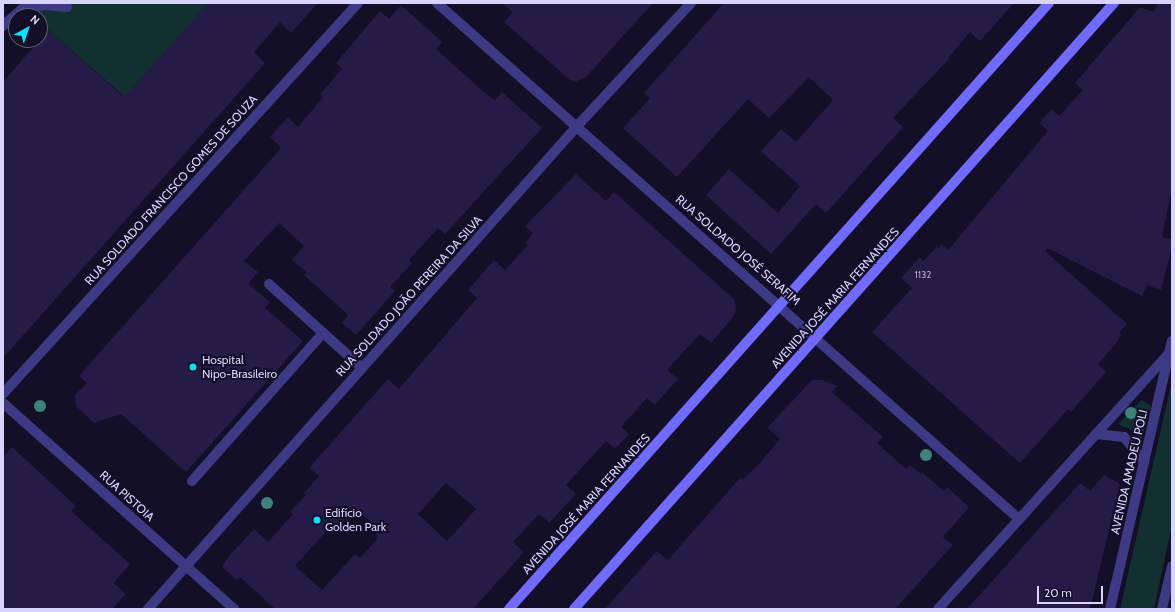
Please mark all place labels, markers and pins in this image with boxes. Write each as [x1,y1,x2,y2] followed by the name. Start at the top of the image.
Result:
[202,353,277,381] place label: Hospital Nipo-Brasileiro
[187,361,199,373] marker: Hospital Nipo-Brasileiro
[325,506,386,534] place label: Edifício Golden Park
[312,515,322,525] marker: Edifício Golden Park

